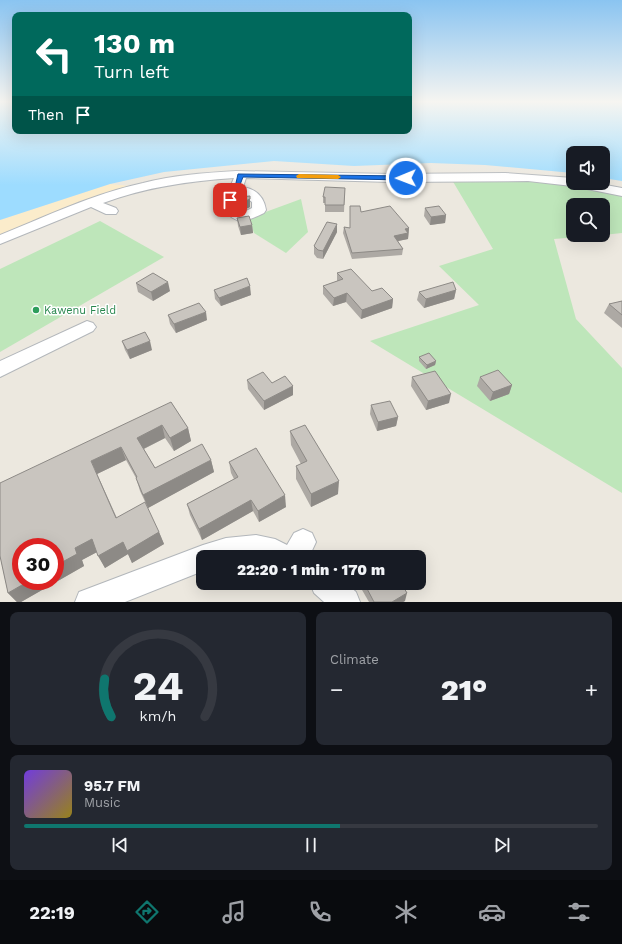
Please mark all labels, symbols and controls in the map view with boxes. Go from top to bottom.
text: 130 m [94,27,175,60]
icon: left [28,28,80,80]
text: Turn left [94,61,169,82]
icon: arrive [72,104,94,126]
text: Then [28,106,64,124]
map controls [566,146,610,242]
button: sound [566,146,610,190]
position arrow [385,157,427,199]
pin [213,183,247,217]
icon: arrive [219,189,241,211]
button: search [566,198,610,242]
place label: Kawenu Field [44,304,116,317]
marker: Kawenu Field [31,305,41,315]
speed limit sign: 30 [12,538,64,590]
text: 22:20 · 1 min · 170 m [237,561,385,579]
text: Climate [330,652,379,667]
text: 24 [132,660,184,709]
text: 21° [441,672,487,707]
text: − [330,677,343,702]
text: + [585,677,598,702]
text: km/h [140,707,176,723]
text: 95.7 FM [84,777,140,795]
text: Music [84,795,121,810]
icon: previous [109,834,131,856]
icon: pause [300,834,322,856]
icon: next [491,834,513,856]
icon: directions [133,898,161,926]
icon: music [220,898,248,926]
icon: phone [306,898,334,926]
icon: climate [392,898,420,926]
icon: car [478,898,506,926]
icon: filters [565,898,593,926]
text: 22:19 [29,902,75,923]

